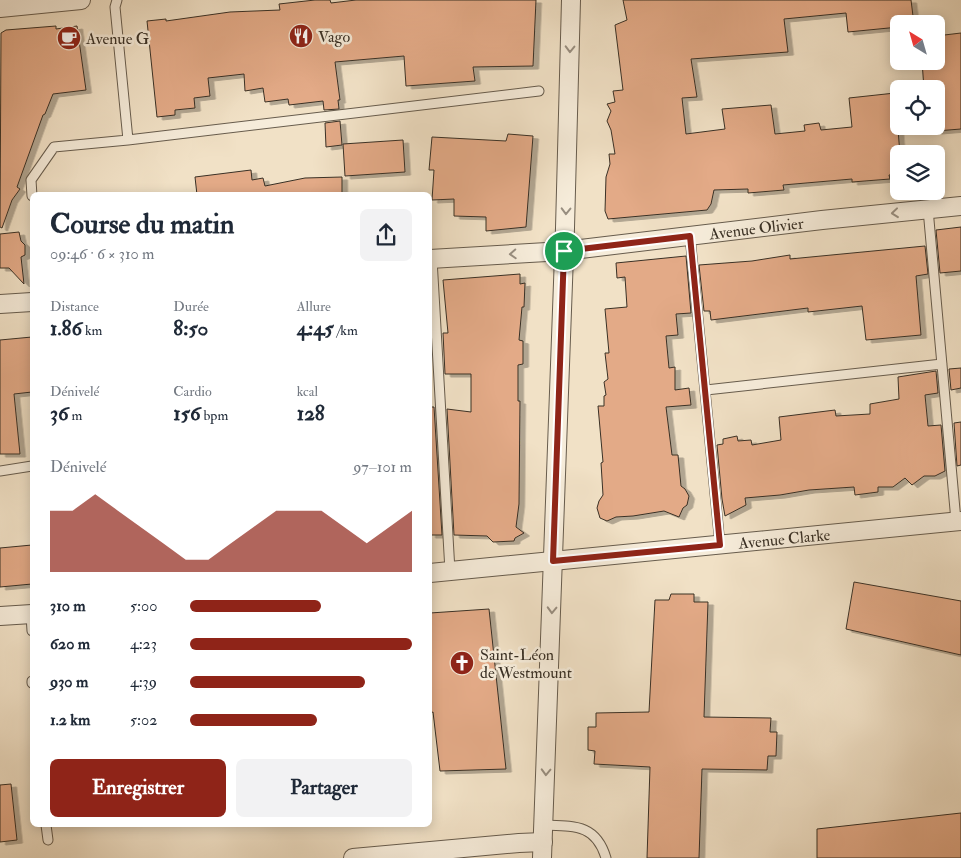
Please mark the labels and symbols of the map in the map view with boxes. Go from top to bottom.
north arrow [890,15,945,70]
restaurant icon: Vago [288,23,314,49]
cafe icon: Avenue G [56,25,82,51]
place label: Vago [318,27,350,47]
place label: Avenue G [85,29,149,49]
one-way arrow [565,45,575,53]
one-way arrow [560,207,571,215]
one-way arrow [891,207,899,218]
street label: Avenue Olivier [707,213,805,245]
pin [543,230,585,272]
one-way arrow [509,248,517,259]
street label: Avenue Clarke [737,525,832,554]
one-way arrow [546,606,557,614]
place label: Saint-Léon de Westmount [480,645,572,683]
church icon: Saint-Léon de Westmount [449,650,475,676]
one-way arrow [540,768,551,776]

